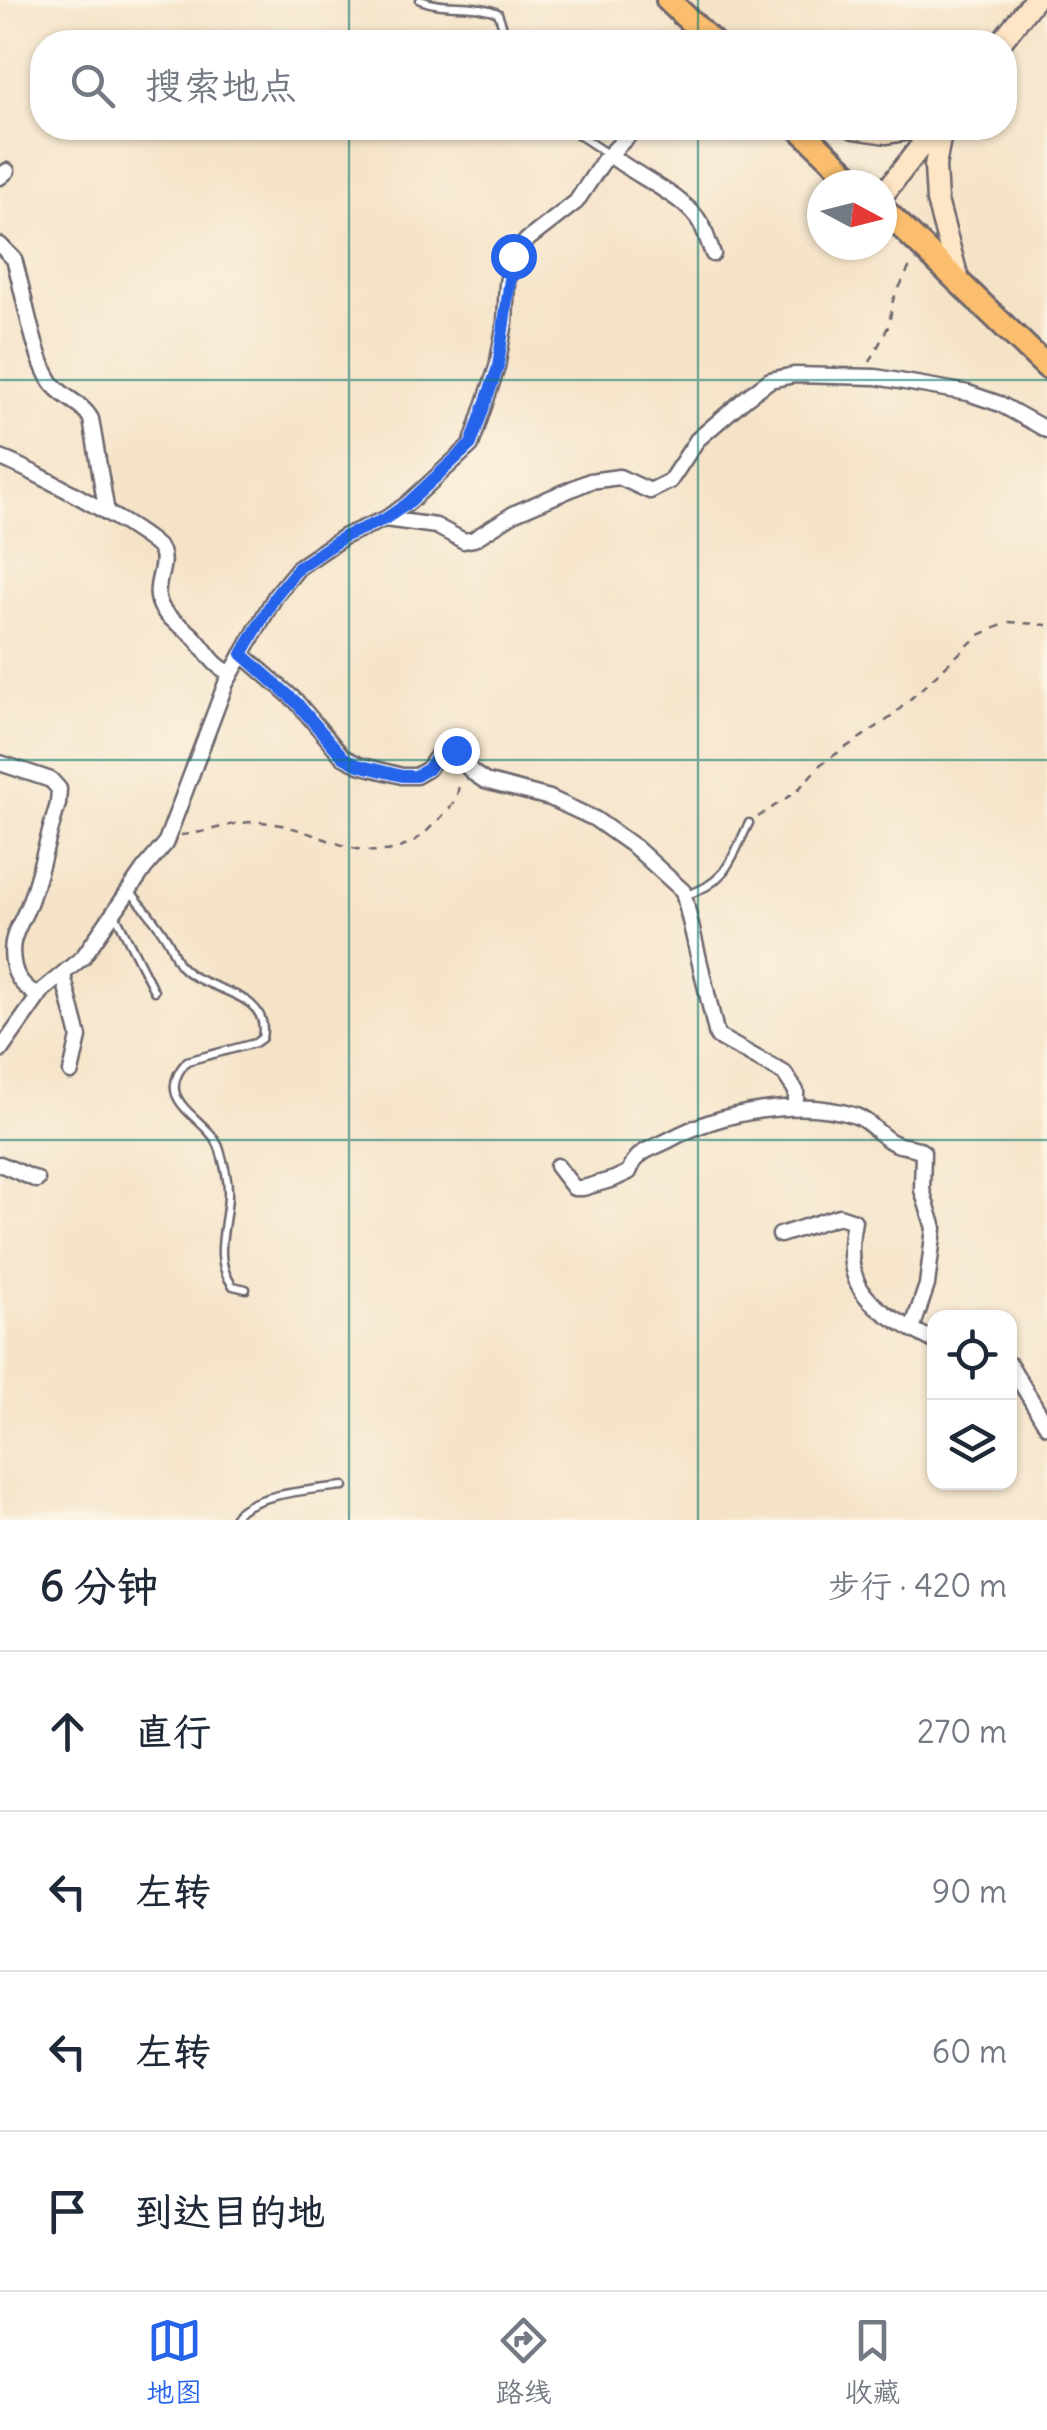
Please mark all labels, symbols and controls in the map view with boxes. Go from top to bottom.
search box [30,30,1017,140]
icon: search [65,58,120,113]
text: 搜索地点 [145,62,297,109]
north arrow [807,170,897,260]
route start [491,234,537,280]
route end [434,728,480,774]
map controls [927,1310,1017,1490]
button: locate [927,1310,1017,1400]
button: layers [927,1400,1017,1490]
text: 6 分钟 [40,1560,158,1612]
text: 步行 · 420 m [828,1565,1007,1606]
icon: ahead [40,1704,95,1759]
text: 直行 [135,1708,211,1755]
text: 270 m [917,1711,1007,1752]
icon: left [40,1864,95,1919]
text: 左转 [135,1868,211,1915]
text: 90 m [932,1871,1007,1912]
icon: left [40,2024,95,2079]
text: 左转 [135,2028,211,2075]
text: 60 m [932,2031,1007,2072]
icon: arrive [40,2184,95,2239]
text: 到达目的地 [135,2188,325,2235]
tab: 地图 [146,2313,203,2410]
tab: 路线 [495,2313,552,2410]
tab: 收藏 [844,2313,901,2410]

